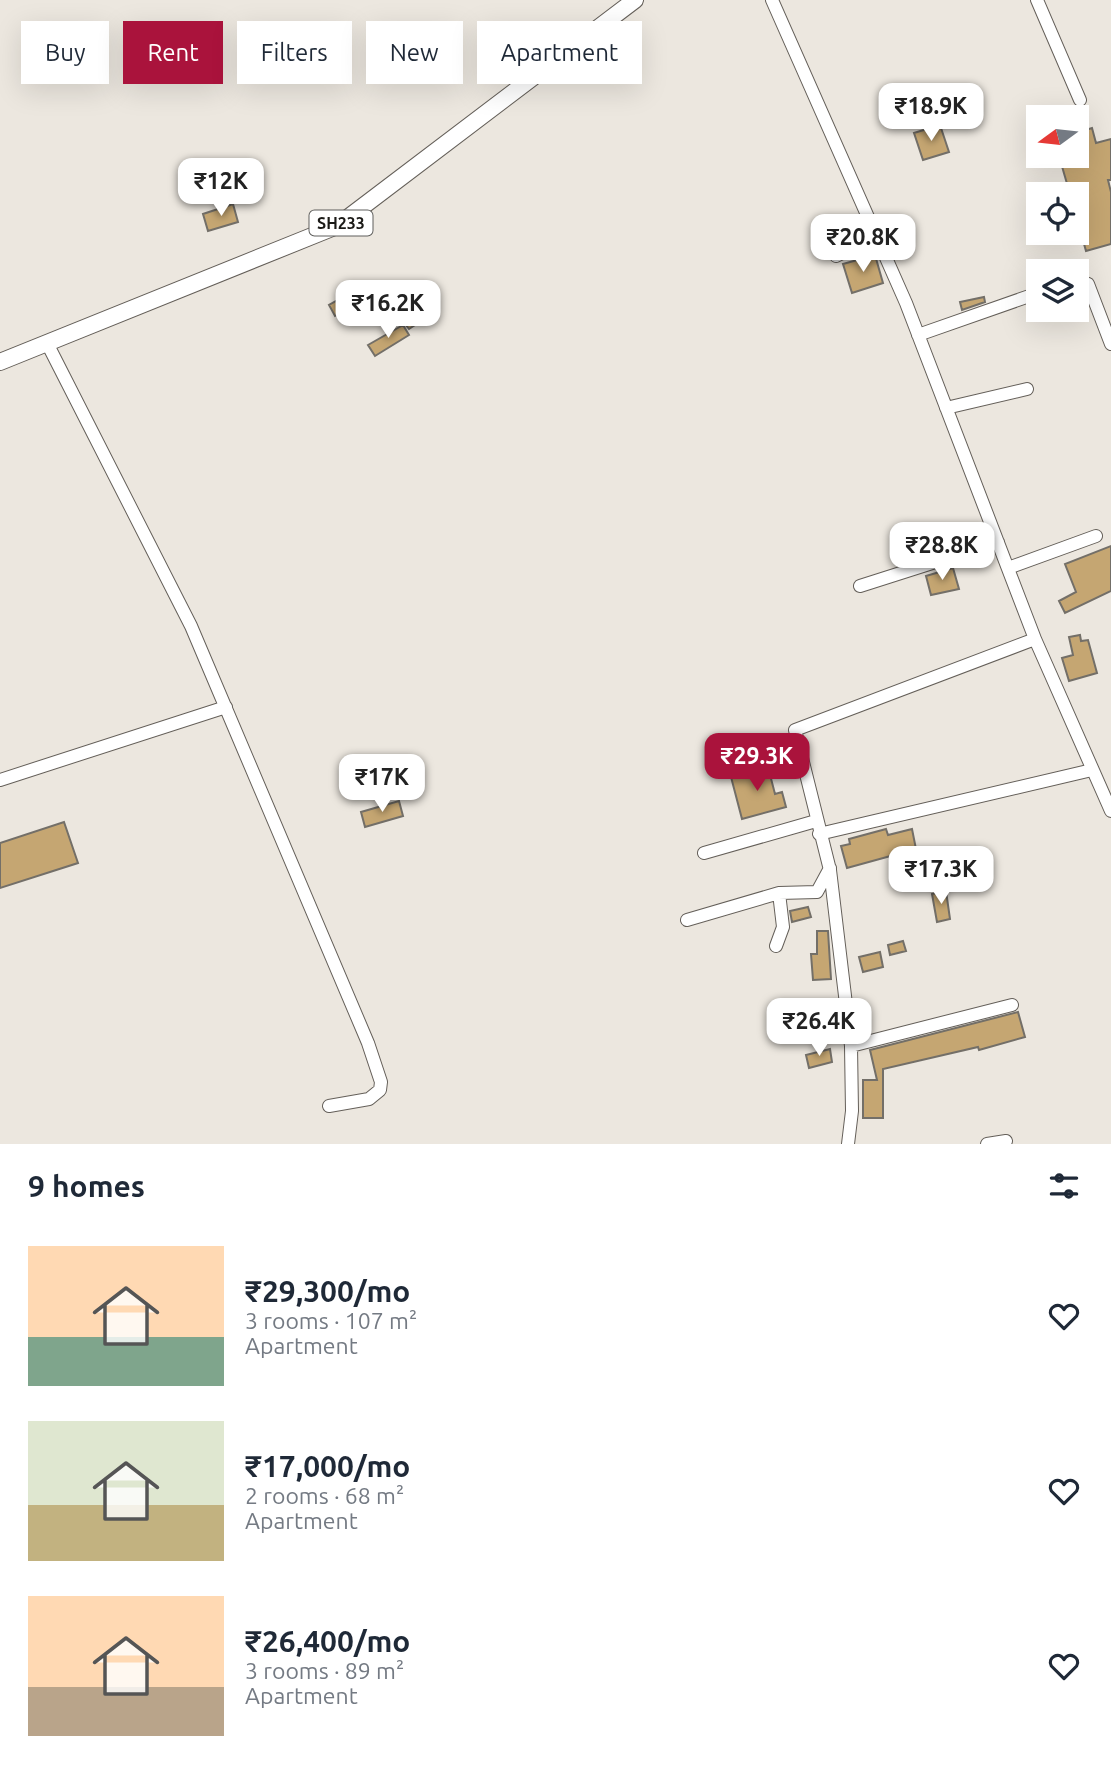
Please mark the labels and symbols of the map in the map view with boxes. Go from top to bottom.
pin: ₹18.9K [874,83,988,143]
north arrow [1026,105,1088,168]
pin: ₹12K [180,158,262,218]
road number: SH233 [310,210,372,236]
pin: ₹20.8K [806,215,920,274]
pin: ₹16.2K [331,280,445,340]
pin: ₹28.8K [885,522,999,582]
pin: ₹29.3K [700,734,814,793]
pin: ₹17K [341,754,423,814]
pin: ₹17.3K [884,846,998,906]
pin: ₹26.4K [762,998,876,1058]

